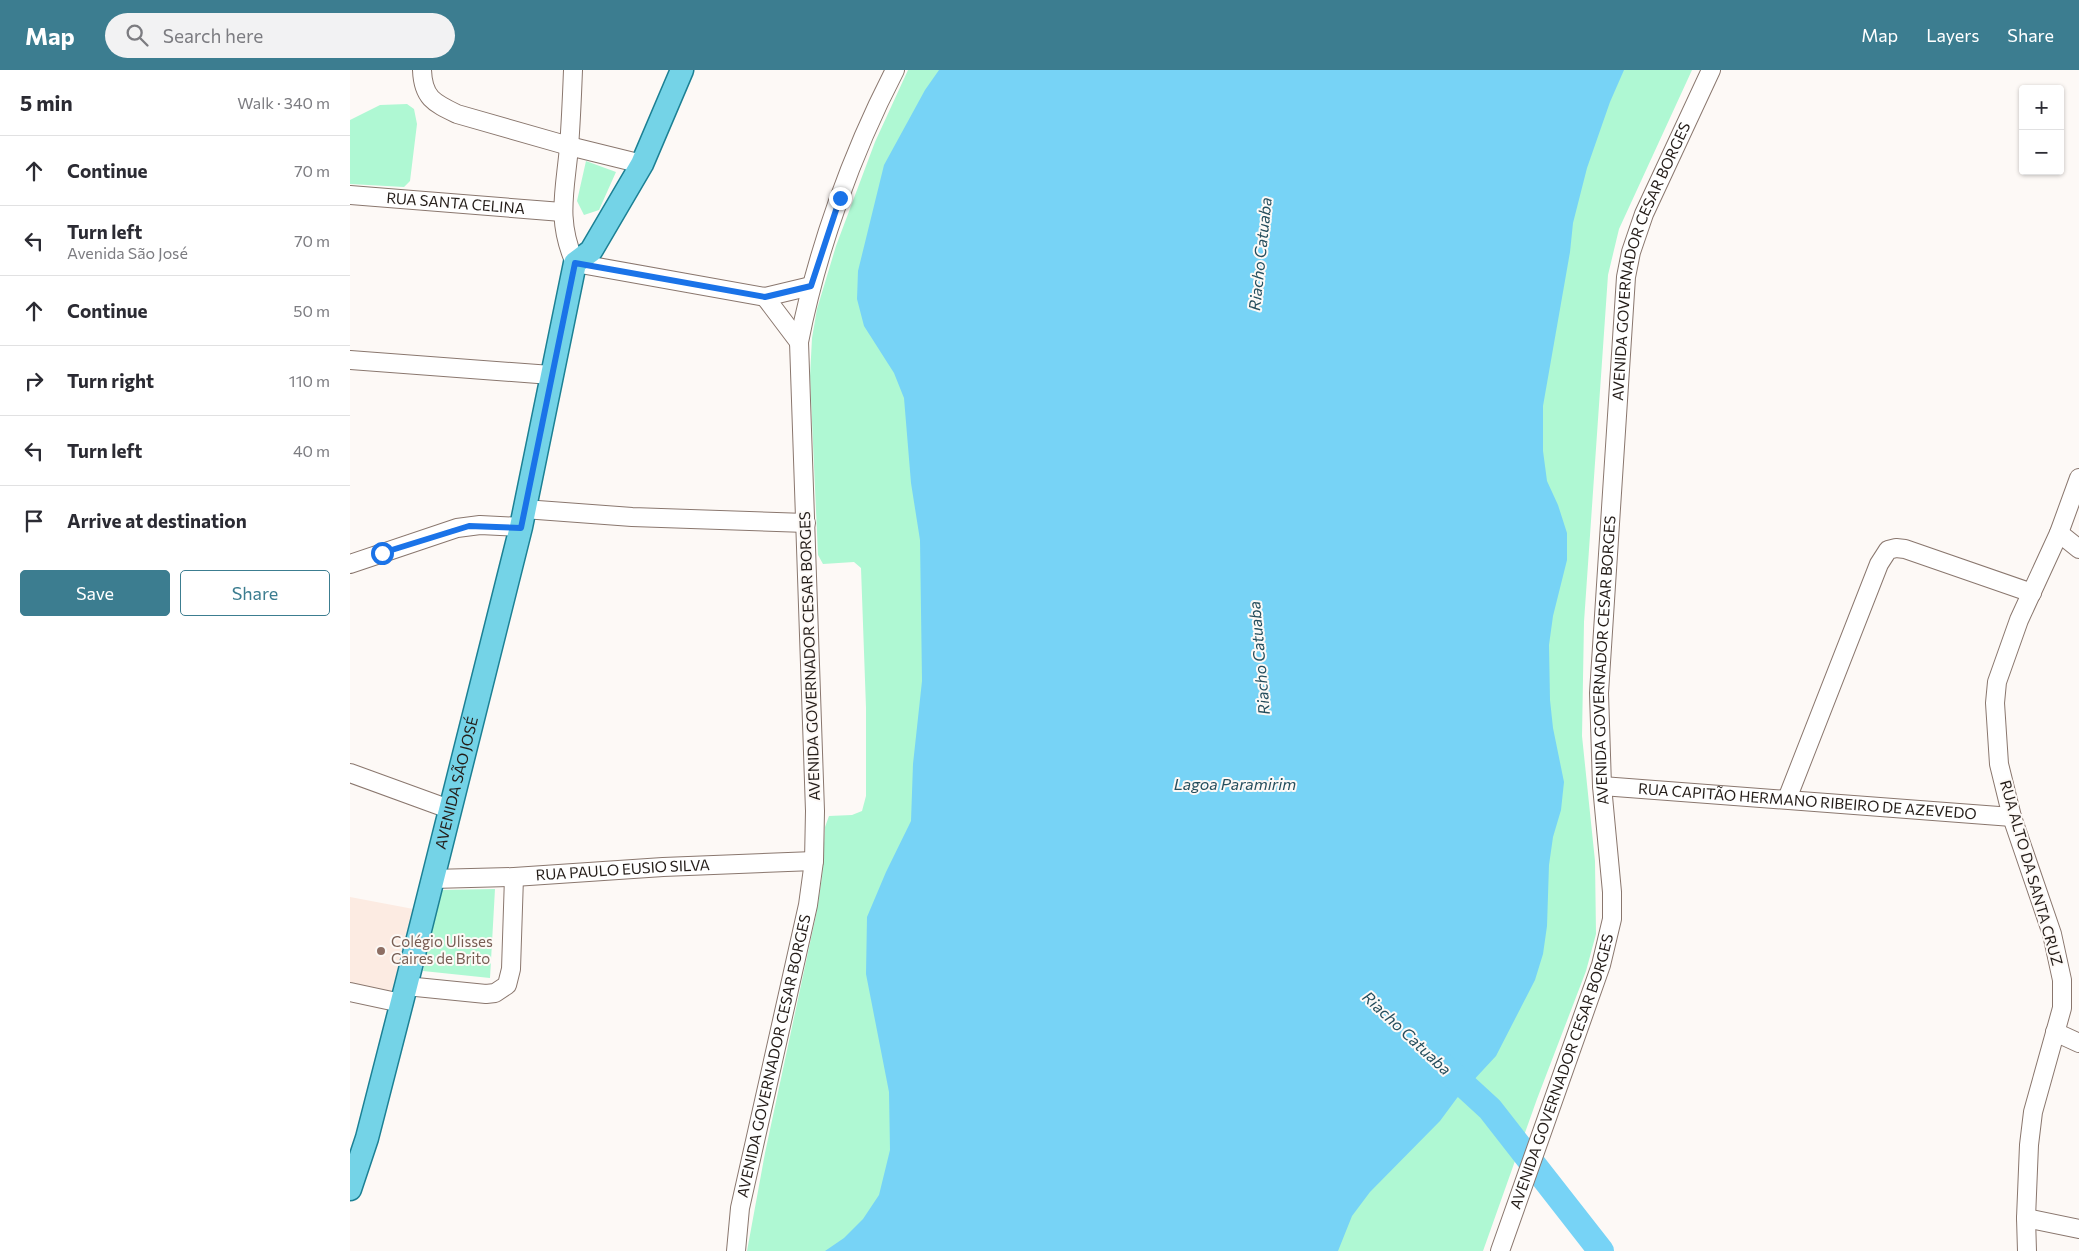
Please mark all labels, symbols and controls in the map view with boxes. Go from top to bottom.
search box [105,13,455,58]
text: Map [25,21,75,50]
icon: search [123,21,151,49]
text: Search here [163,24,263,47]
text: Map [1861,24,1898,46]
text: Layers [1926,24,1979,46]
text: Share [2007,24,2054,46]
map controls [2019,85,2064,175]
button: + [2019,85,2064,130]
text: 5 min [20,90,73,115]
text: Walk · 340 m [237,93,330,112]
street label: AVENIDA GOVERNADOR CESAR BORGES [1608,119,1694,401]
button: − [2019,130,2064,175]
icon: ahead [20,157,48,185]
text: Continue [67,159,147,182]
text: 70 m [294,161,330,180]
route end [829,187,852,210]
street label: RUA SANTA CELINA [386,188,526,217]
water label: Riacho Catuaba [1244,196,1275,312]
text: Turn left [67,220,142,243]
icon: left [20,227,48,255]
text: 70 m [294,231,330,250]
text: Avenida São José [67,243,188,262]
icon: ahead [20,297,48,325]
text: Continue [67,299,147,322]
text: 50 m [293,301,330,320]
icon: right [20,367,48,395]
text: Turn right [67,369,154,392]
text: 110 m [289,371,330,390]
icon: left [20,437,48,465]
text: Turn left [67,439,142,462]
text: 40 m [293,441,330,460]
icon: arrive [20,507,48,535]
text: Arrive at destination [67,509,247,532]
street label: AVENIDA GOVERNADOR CESAR BORGES [795,511,823,801]
street label: AVENIDA GOVERNADOR CESAR BORGES [1589,515,1619,806]
route start [371,542,394,565]
button: Save [20,570,170,616]
button: Share [180,570,330,616]
water label: Riacho Catuaba [1244,600,1273,716]
street label: AVENIDA SÃO JOSÉ [431,714,481,851]
water label: Lagoa Paramirim [1174,774,1296,793]
street label: RUA ALTO DA SANTA CRUZ [1997,778,2067,968]
street label: RUA CAPITÃO HERMANO RIBEIRO DE AZEVEDO [1638,779,1977,822]
street label: RUA PAULO EUSIO SILVA [535,855,710,884]
street label: AVENIDA GOVERNADOR CESAR BORGES [733,912,814,1199]
place label: Colégio Ulisses Caires de Brito [391,932,493,967]
street label: AVENIDA GOVERNADOR CESAR BORGES [1506,932,1616,1211]
marker: Colégio Ulisses Caires de Brito [375,945,387,957]
water label: Riacho Catuaba [1359,987,1455,1078]

